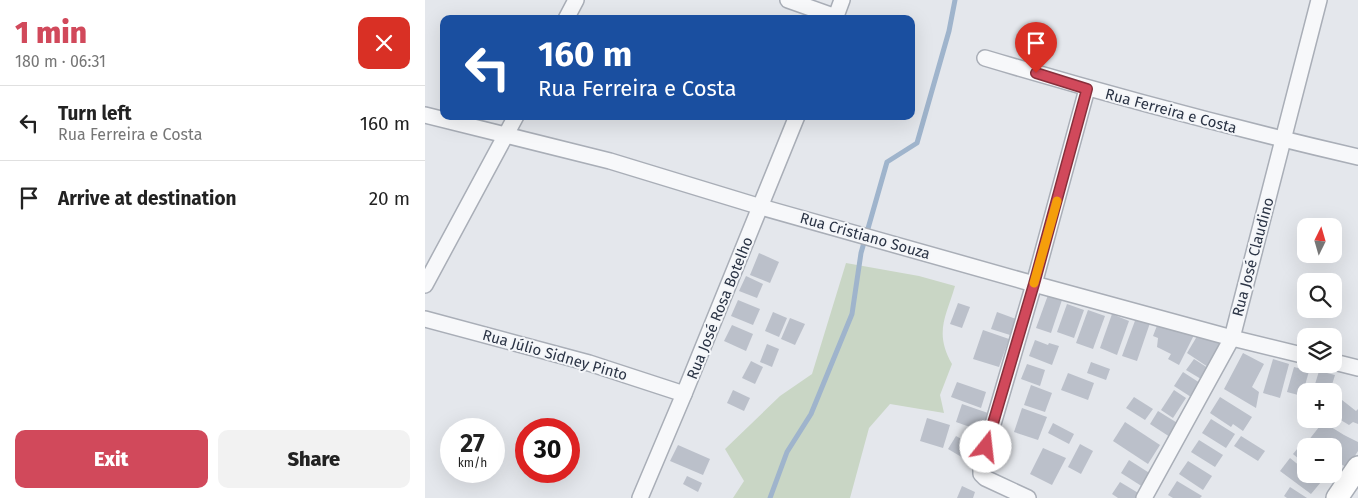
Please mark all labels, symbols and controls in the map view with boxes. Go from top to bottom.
text: 1 min [15,15,87,51]
button: close [358,17,410,69]
pin [1015,22,1057,73]
icon: arrive [1022,29,1050,57]
text: 160 m [538,33,632,75]
icon: left [455,35,520,100]
text: 180 m · 06:31 [15,52,106,71]
text: Rua Ferreira e Costa [538,75,737,102]
street label: Rua Ferreira e Costa [1103,85,1239,137]
text: Turn left [58,102,132,125]
icon: left [15,109,43,137]
text: 160 m [360,112,410,135]
text: Rua Ferreira e Costa [58,125,202,144]
icon: arrive [15,184,43,212]
text: Arrive at destination [58,187,237,210]
text: 20 m [369,187,410,210]
street label: Rua José Claudino [1228,195,1278,319]
street label: Rua Cristiano Souza [798,209,932,263]
north arrow [1297,218,1343,262]
map controls [1297,218,1342,483]
street label: Rua José Rosa Botelho [683,234,757,382]
button: search [1297,273,1342,318]
street label: Rua Júlio Sidney Pinto [480,326,630,384]
button: layers [1297,328,1342,373]
button: + [1297,383,1342,428]
speed limit sign: 30 [515,418,580,483]
position arrow [959,420,1011,472]
text: 27 [460,429,485,459]
button: Exit [15,430,208,488]
button: Share [218,430,410,488]
button: − [1297,438,1342,483]
text: km/h [458,456,487,470]

